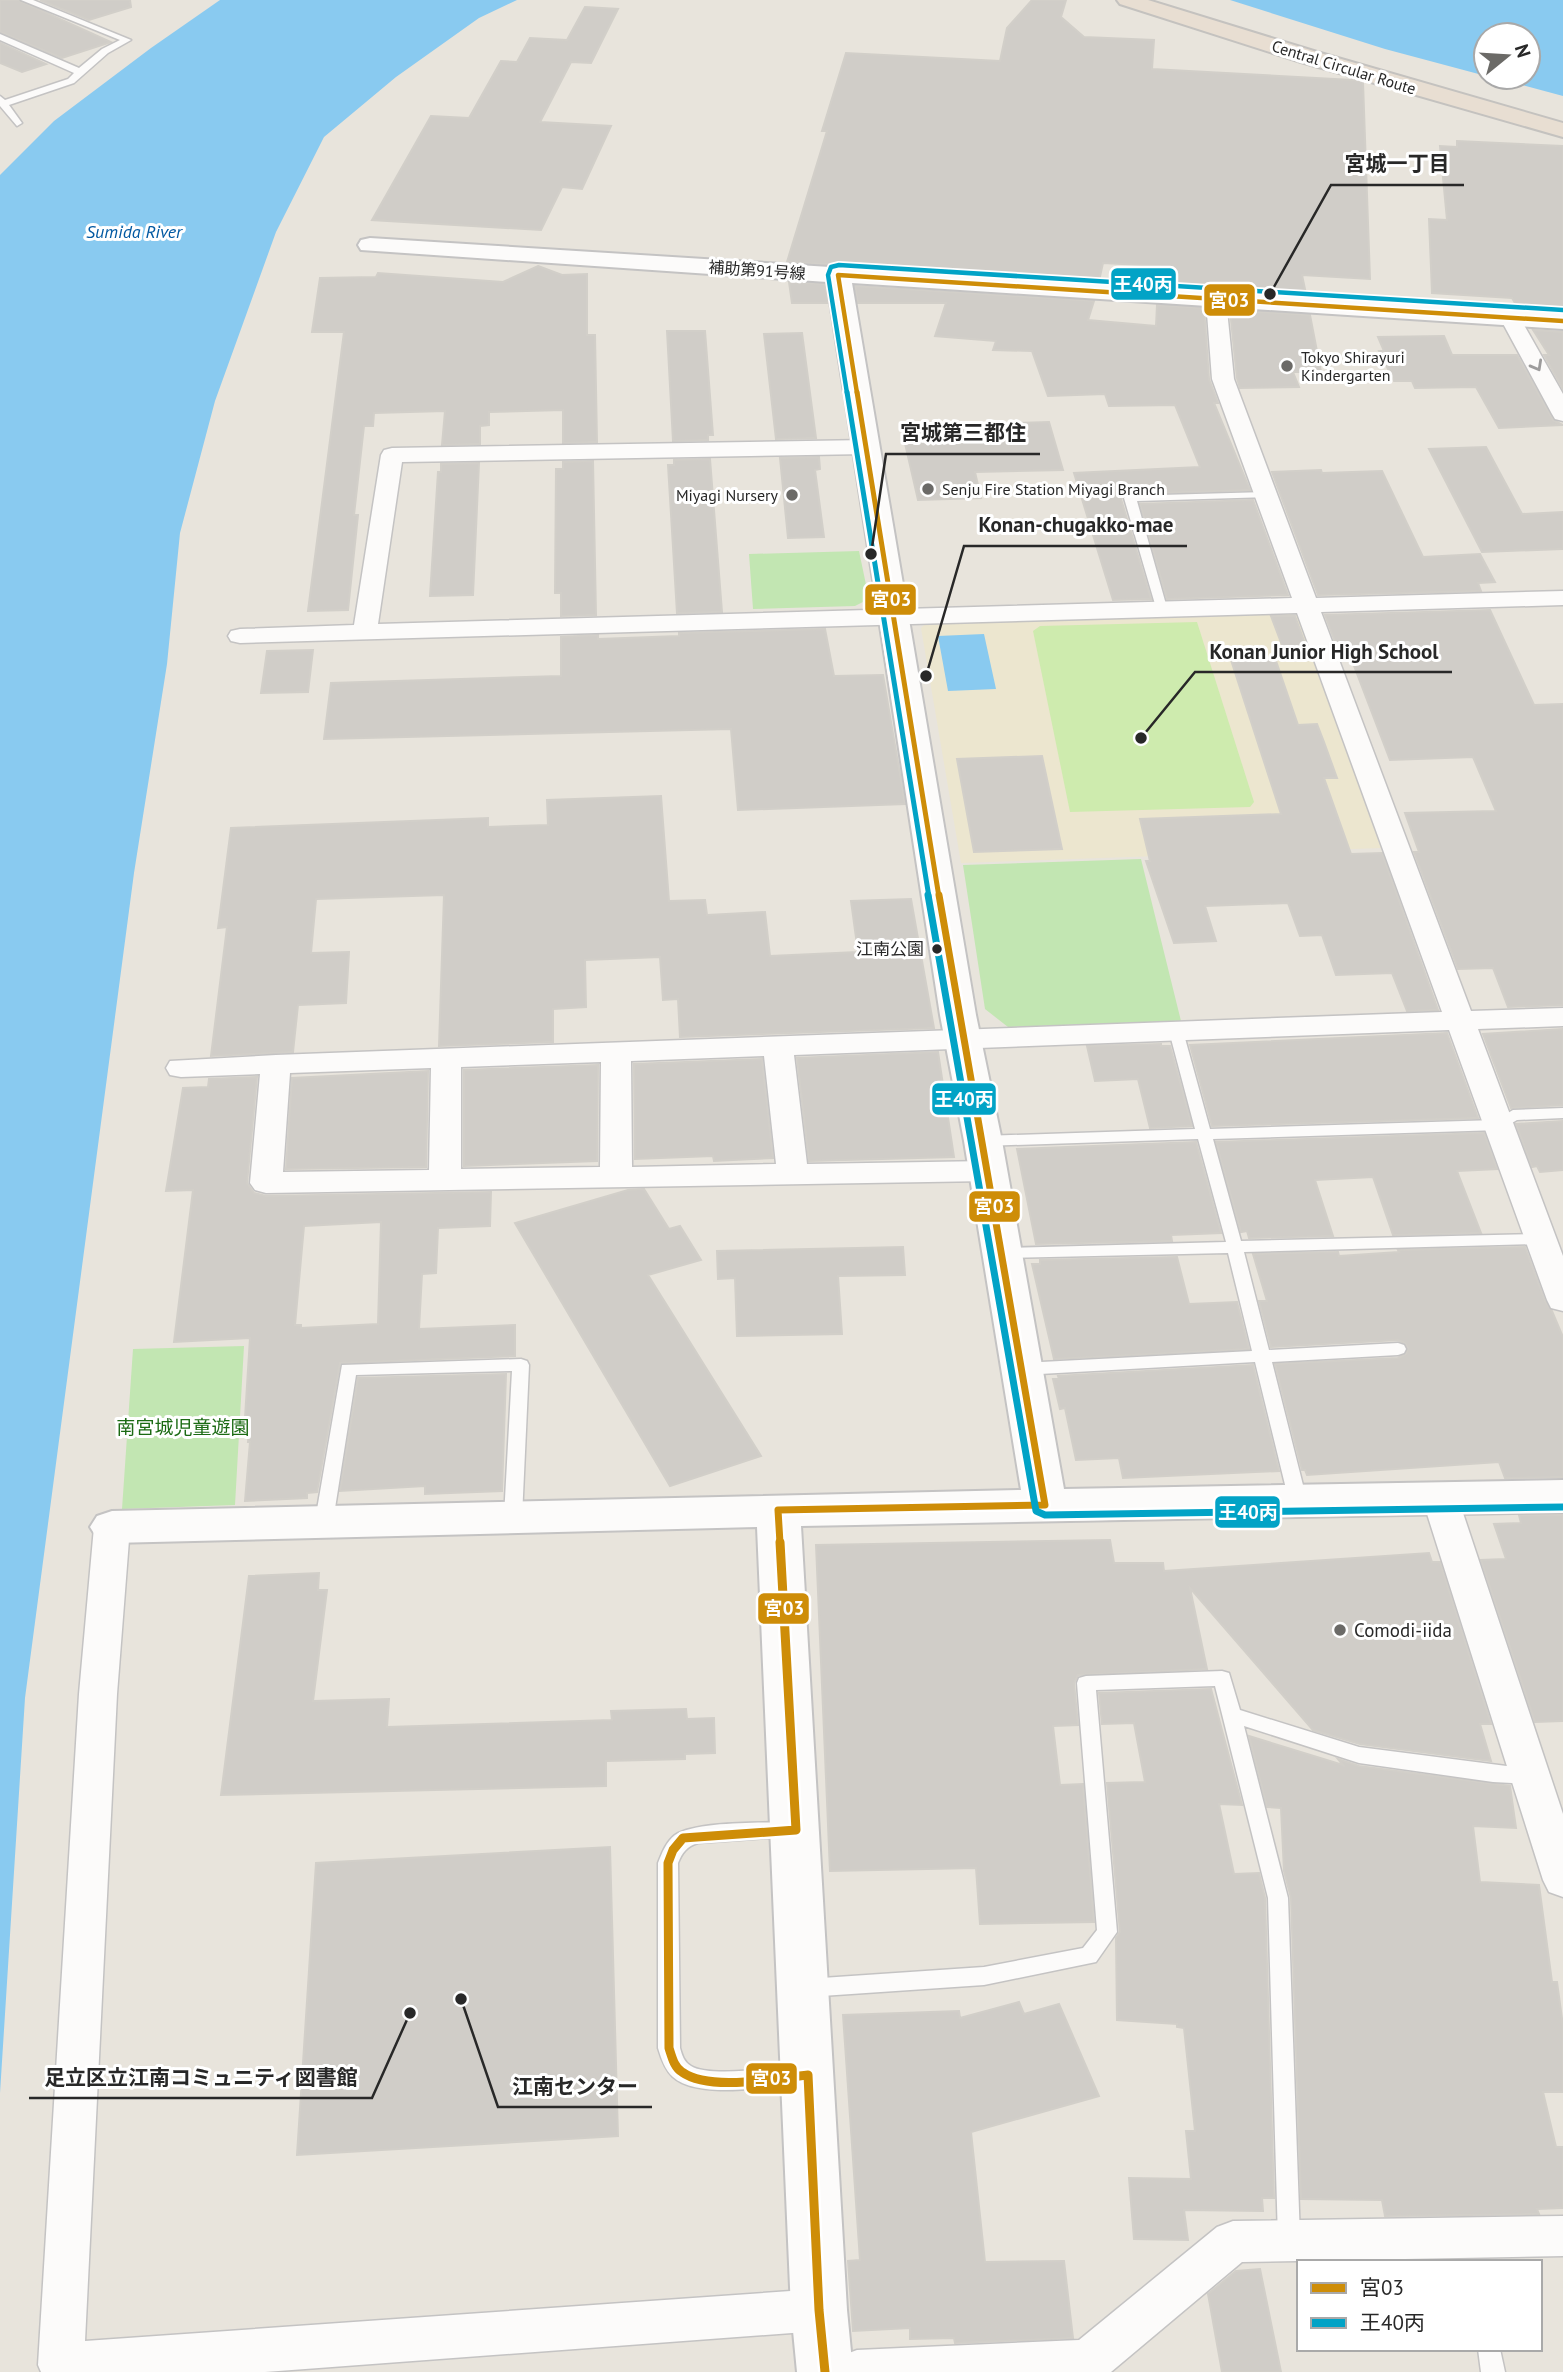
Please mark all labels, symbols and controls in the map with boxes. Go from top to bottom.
north arrow [1472,21,1542,91]
street label: Central Circular Route [1270,36,1418,98]
text: N [1510,41,1537,60]
callout: 宮城一丁目 [1331,143,1464,185]
text: 宮城一丁目 [1345,150,1450,177]
water label: Sumida River [86,220,183,243]
street label: 補助第91号線 [708,257,806,283]
line badge: 王40丙 [1110,267,1177,301]
text: 王40丙 [1113,272,1173,296]
line badge: 宮03 [1203,283,1256,317]
text: 宮03 [1209,288,1249,312]
place label: Tokyo Shirayuri Kindergarten [1301,347,1405,385]
marker: Tokyo Shirayuri Kindergarten [1279,358,1295,374]
one-way arrow [1529,359,1542,371]
callout: 宮城第三都住 [886,412,1040,454]
text: 宮城第三都住 [900,419,1026,446]
place label: Senju Fire Station Miyagi Branch [942,479,1165,499]
marker: Senju Fire Station Miyagi Branch [920,481,936,497]
place label: Miyagi Nursery [676,485,779,505]
marker: Miyagi Nursery [784,487,800,503]
callout: Konan-chugakko-mae [964,504,1187,546]
text: Konan-chugakko-mae [979,511,1173,538]
line badge: 宮03 [864,583,917,616]
text: 宮03 [871,587,911,611]
callout: Konan Junior High School [1195,630,1452,672]
text: Konan Junior High School [1209,638,1439,665]
place label: 江南公園 [856,938,924,960]
marker: 江南公園 [930,942,944,956]
line badge: 王40丙 [931,1082,997,1116]
text: 王40丙 [934,1087,994,1111]
line badge: 宮03 [968,1190,1021,1223]
text: 宮03 [974,1194,1014,1218]
park label: 南宮城児童遊園 [116,1415,250,1439]
line badge: 王40丙 [1214,1495,1281,1529]
text: 王40丙 [1218,1500,1278,1524]
line badge: 宮03 [757,1592,810,1625]
text: 宮03 [764,1596,804,1620]
place label: Comodi-iida [1354,1618,1452,1642]
marker: Comodi-iida [1332,1622,1348,1638]
callout: 足立区立江南コミュニティ図書館 [29,2056,372,2098]
line badge: 宮03 [745,2062,798,2095]
text: 足立区立江南コミュニティ図書館 [44,2064,358,2091]
callout: 江南センター [498,2065,652,2107]
text: 宮03 [751,2066,791,2090]
text: 江南センター [512,2073,638,2100]
legend [1297,2260,1542,2351]
text: 宮03 [1360,2274,1404,2301]
text: 王40丙 [1360,2309,1425,2336]

